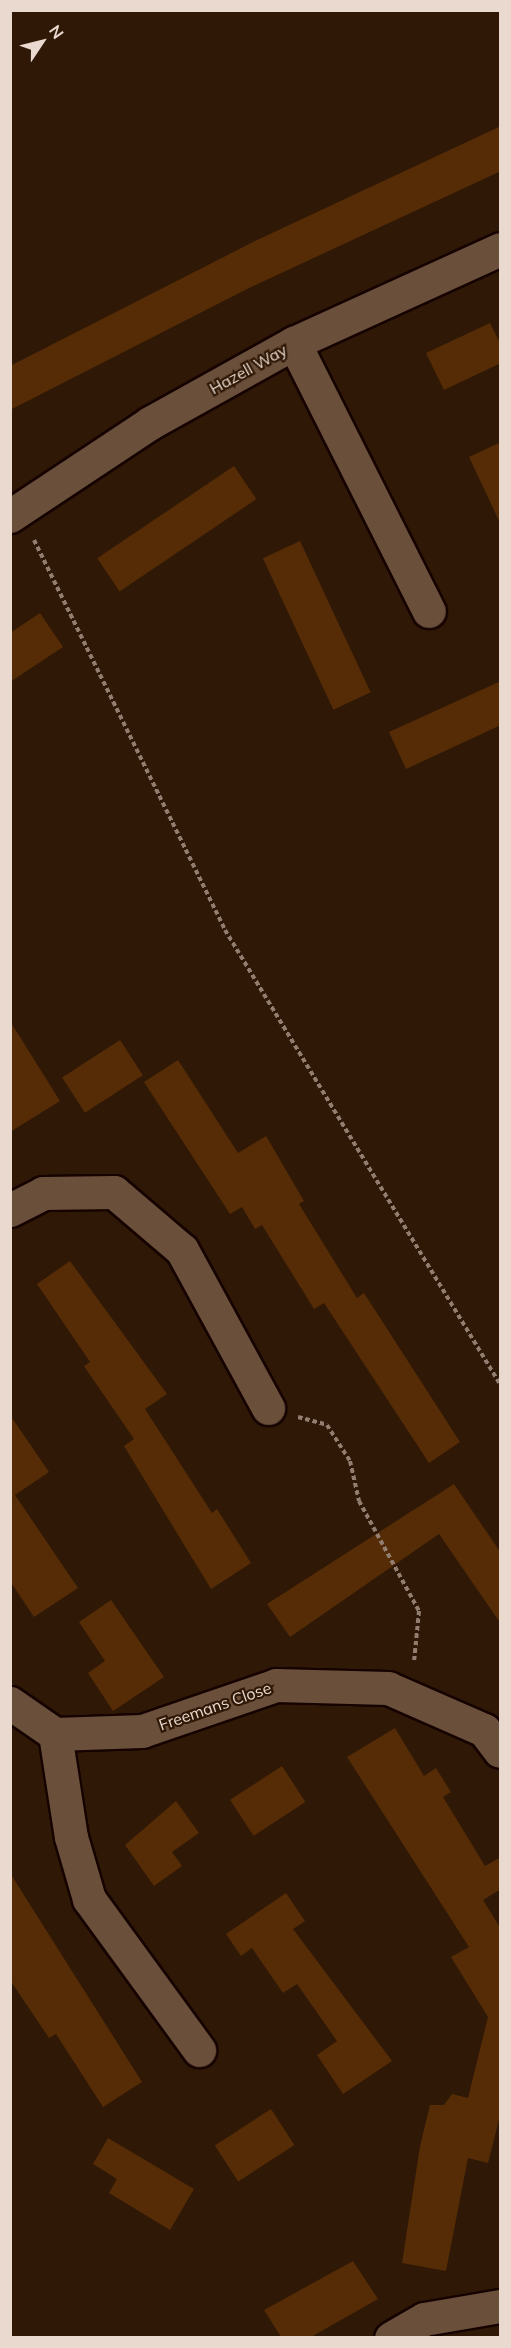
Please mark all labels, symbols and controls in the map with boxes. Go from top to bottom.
north arrow [12,12,72,72]
text: N [45,21,68,42]
street label: Hazell Way [206,340,290,398]
street label: Freemans Close [156,1678,274,1734]

